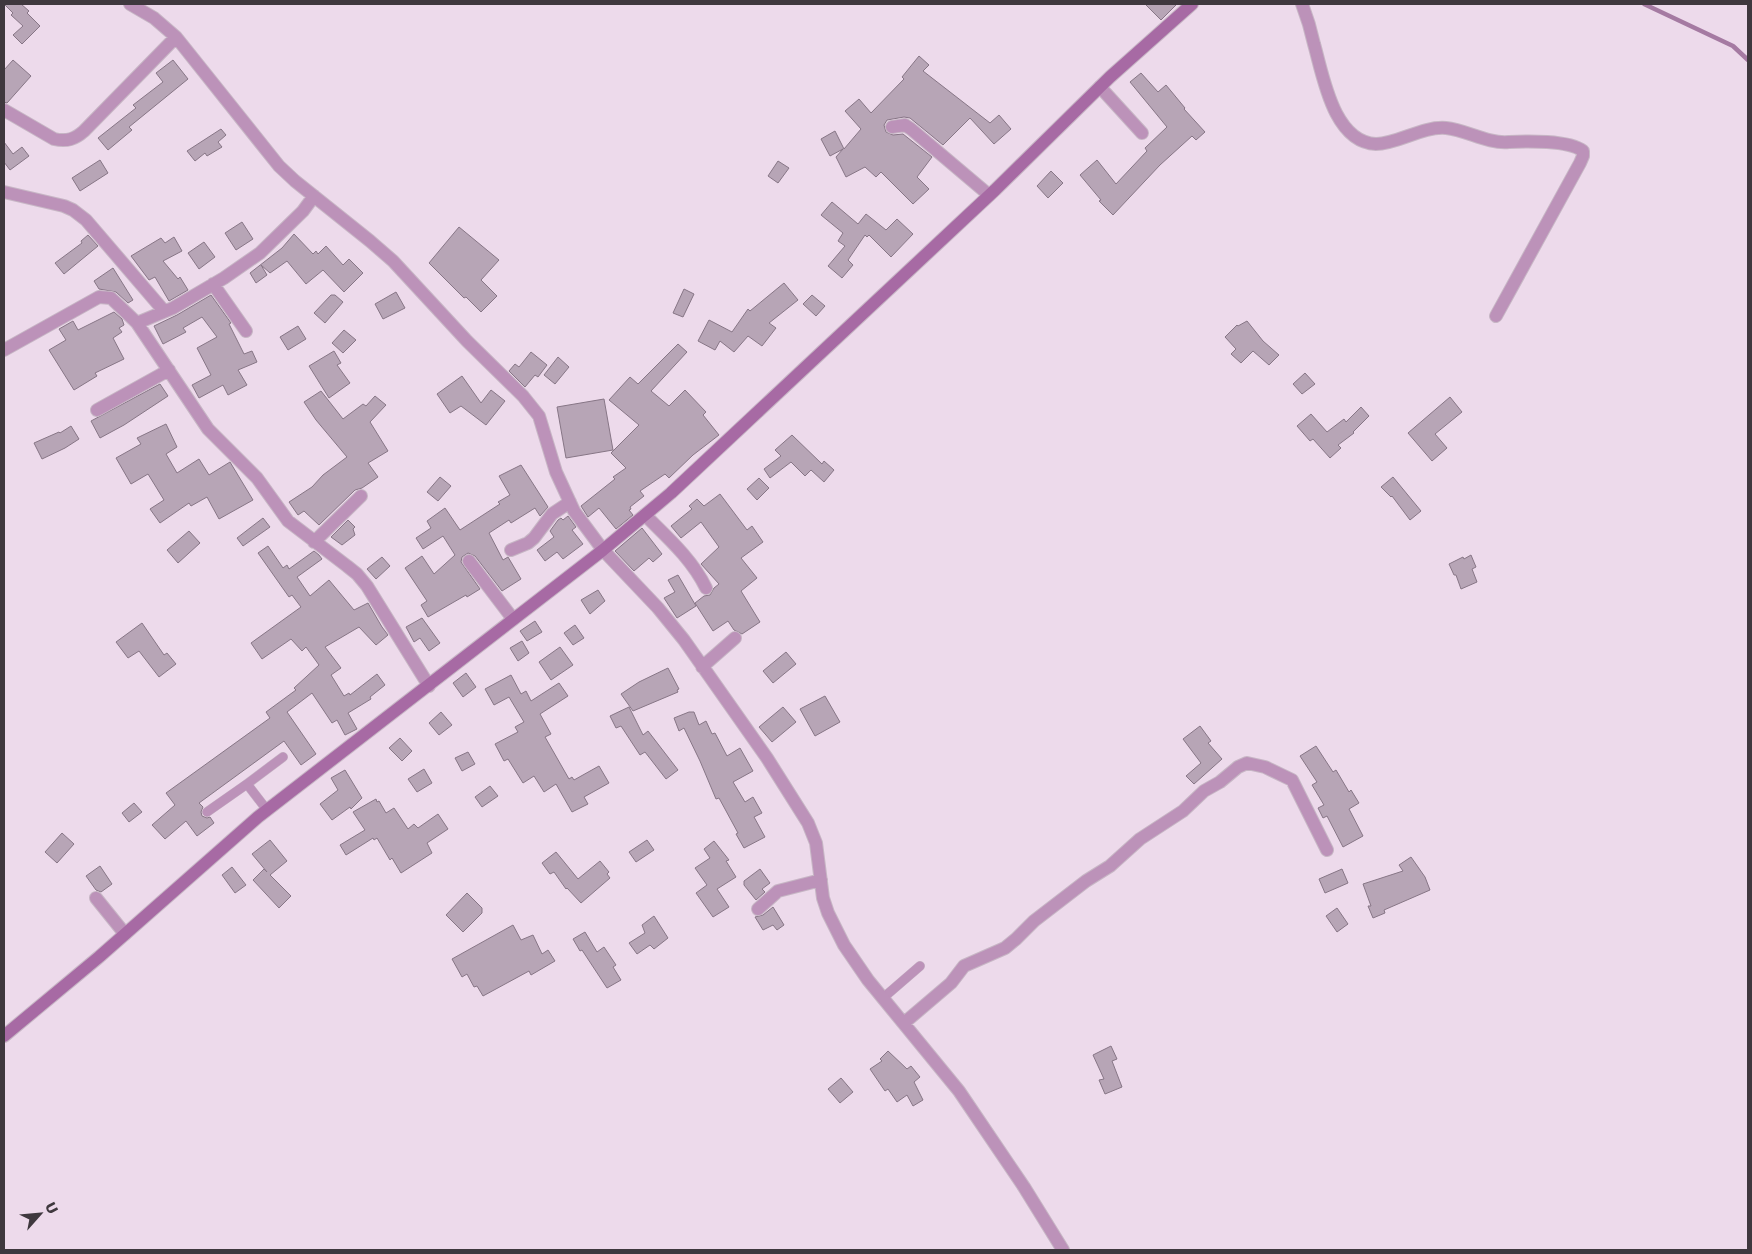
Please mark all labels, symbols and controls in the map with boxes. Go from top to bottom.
north arrow [15,1189,65,1239]
text: U [42,1199,61,1217]

